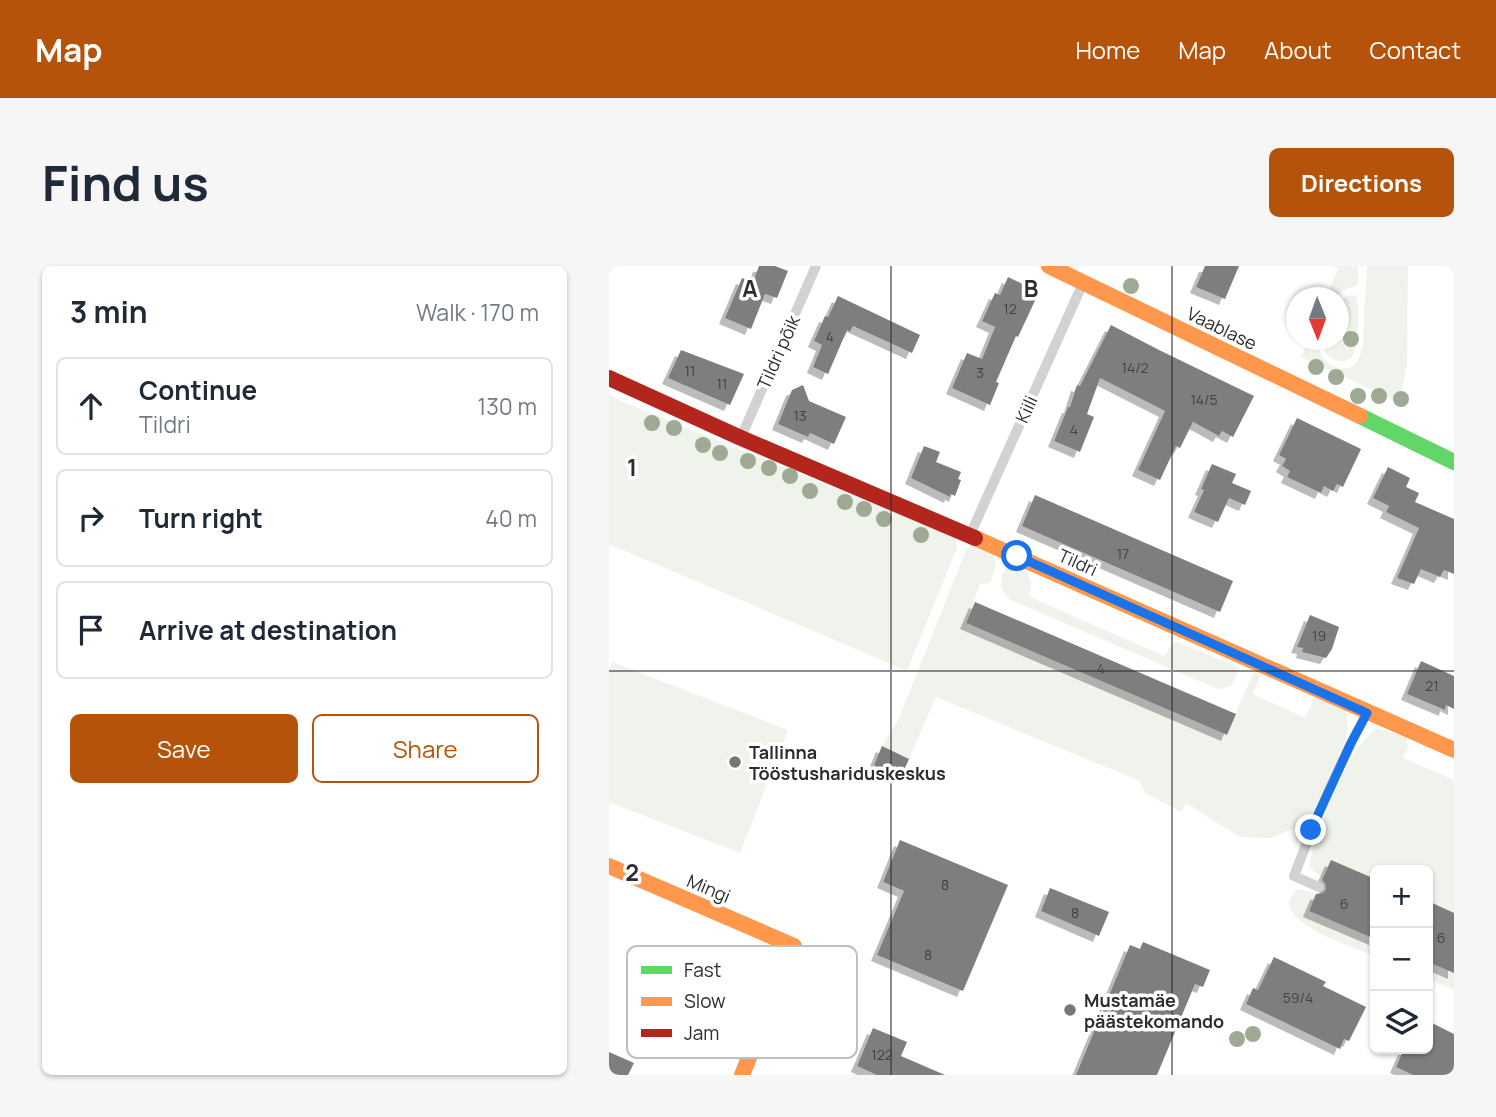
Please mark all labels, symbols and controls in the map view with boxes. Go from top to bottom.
text: Map [35,27,103,72]
text: Home [1075,33,1140,66]
text: Map [1178,33,1226,66]
text: About [1264,33,1332,66]
text: Contact [1370,33,1461,66]
button: Directions [1269,148,1454,217]
text: Find us [42,149,209,216]
text: A [742,272,758,304]
text: B [1024,272,1038,304]
north arrow [1286,287,1349,350]
text: 3 min [70,291,148,332]
text: Walk · 170 m [416,296,539,328]
house number: 12 [1003,299,1017,318]
street label: Vaablase [1183,301,1261,355]
street label: Tildri põik [751,310,805,393]
house number: 4 [826,327,834,346]
house number: 14/2 [1121,358,1149,377]
house number: 11 [685,361,695,380]
house number: 3 [976,363,984,382]
text: Continue [139,372,257,408]
house number: 11 [717,374,727,393]
icon: ahead [72,387,110,425]
text: 130 m [477,390,537,422]
house number: 14/5 [1190,390,1218,409]
street label: Kiili [1009,392,1043,426]
house number: 13 [793,406,807,425]
text: Tildri [139,408,191,440]
house number: 4 [1070,420,1078,439]
text: 1 [627,451,637,483]
icon: right [72,499,110,537]
text: Turn right [139,500,263,536]
text: 40 m [485,502,537,534]
route start [1001,540,1032,571]
street label: Tildri [1055,543,1101,581]
house number: 17 [1117,544,1129,563]
icon: arrive [72,611,110,649]
text: Arrive at destination [139,612,397,648]
house number: 19 [1312,626,1326,645]
house number: 4 [1097,659,1105,678]
house number: 21 [1425,676,1439,695]
button: Save [70,714,298,783]
button: Share [312,714,539,783]
place label: Tallinna Tööstushariduskeskus [749,740,946,785]
marker: Tallinna Tööstushariduskeskus [727,754,743,770]
route end [1295,814,1326,845]
text: 2 [625,856,639,888]
map controls [1370,865,1433,1054]
button: + [1370,865,1433,928]
street label: Mingi [684,868,734,908]
house number: 8 [941,875,949,894]
house number: 6 [1340,894,1348,913]
house number: 8 [1071,903,1079,922]
button: − [1370,928,1433,991]
house number: 6 [1437,928,1445,947]
house number: 8 [924,945,932,964]
legend [627,946,857,1058]
text: Fast [684,957,721,983]
text: Slow [684,988,726,1014]
place label: Mustamäe päästekomando [1084,988,1224,1033]
house number: 59/4 [1283,988,1313,1007]
button: layers [1370,991,1433,1054]
marker: Mustamäe päästekomando [1062,1002,1078,1018]
text: Jam [684,1020,719,1046]
house number: 122 [871,1045,893,1064]

